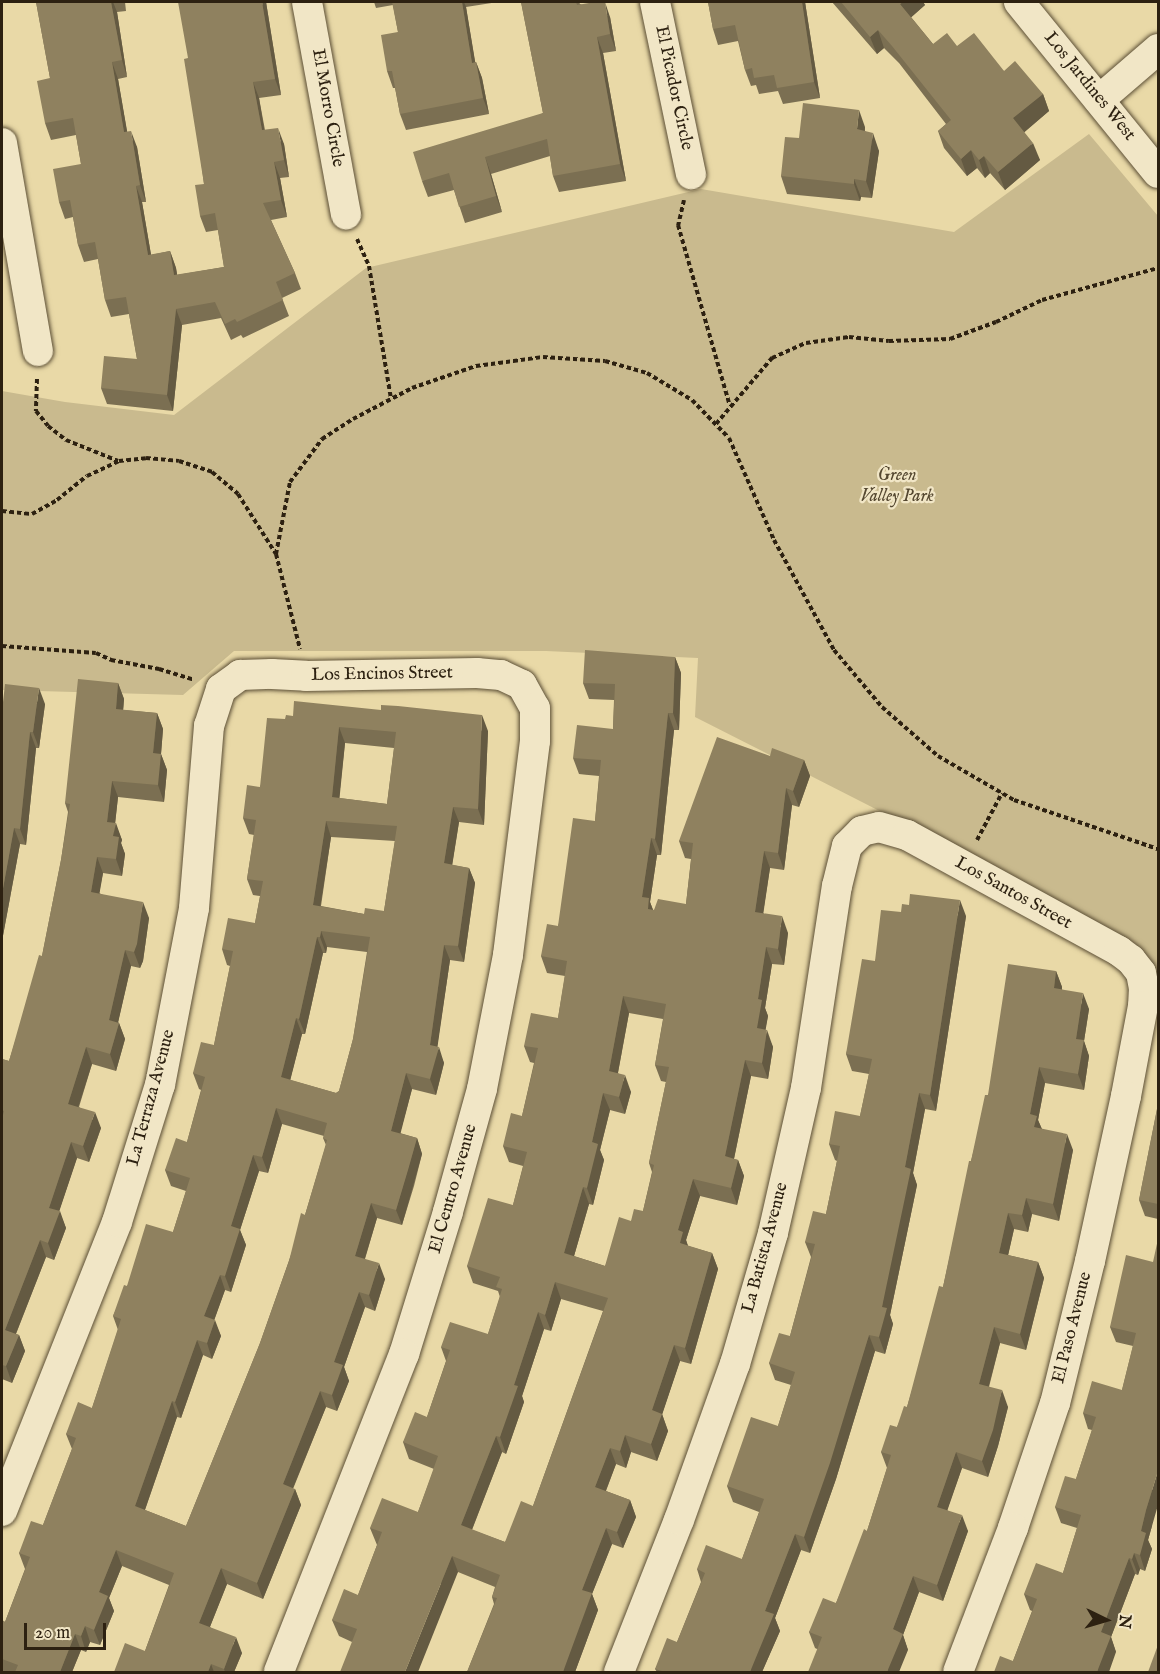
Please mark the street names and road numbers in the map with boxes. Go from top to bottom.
street label: El Picador Circle [649,24,697,152]
street label: Los Jardines West [1039,28,1139,146]
street label: El Morro Circle [306,47,348,169]
street label: Los Encinos Street [311,663,453,687]
street label: Los Santos Street [951,853,1075,935]
street label: La Terraza Avenue [123,1027,181,1169]
street label: El Centro Avenue [425,1122,483,1256]
street label: La Batista Avenue [738,1180,794,1316]
street label: El Paso Avenue [1049,1270,1097,1386]

